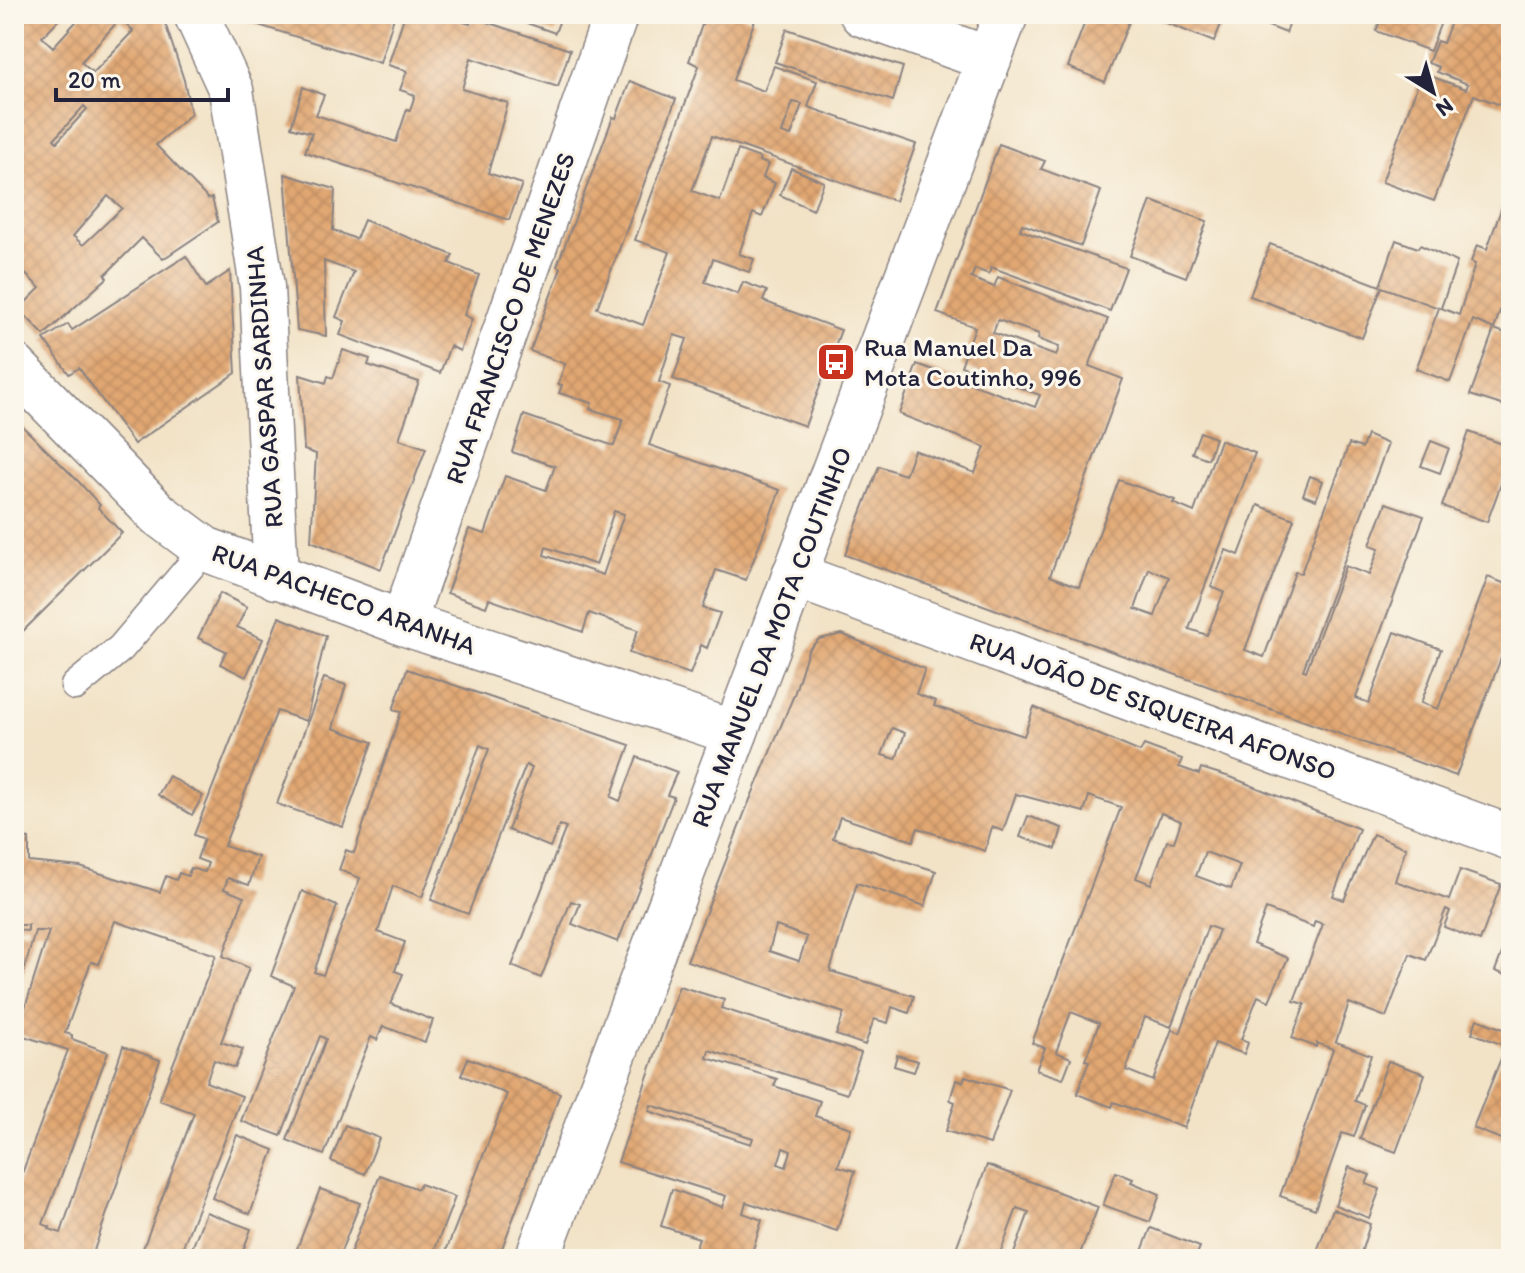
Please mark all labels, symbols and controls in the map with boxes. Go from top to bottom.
scale bar [56,52,228,102]
north arrow [1393,52,1473,132]
text: 20 m [68,65,121,94]
text: N [1431,92,1459,123]
street label: RUA FRANCISCO DE MENEZES [438,148,582,488]
street label: RUA GASPAR SARDINHA [238,245,290,529]
place label: Rua Manuel Da Mota Coutinho, 996 [864,331,1082,393]
bus stop icon: Rua Manuel Da Mota Coutinho, 996 [815,341,857,383]
street label: RUA MANUEL DA MOTA COUTINHO [684,442,858,832]
street label: RUA PACHECO ARANHA [208,536,481,662]
street label: RUA JOÃO DE SIQUEIRA AFONSO [965,625,1341,787]

